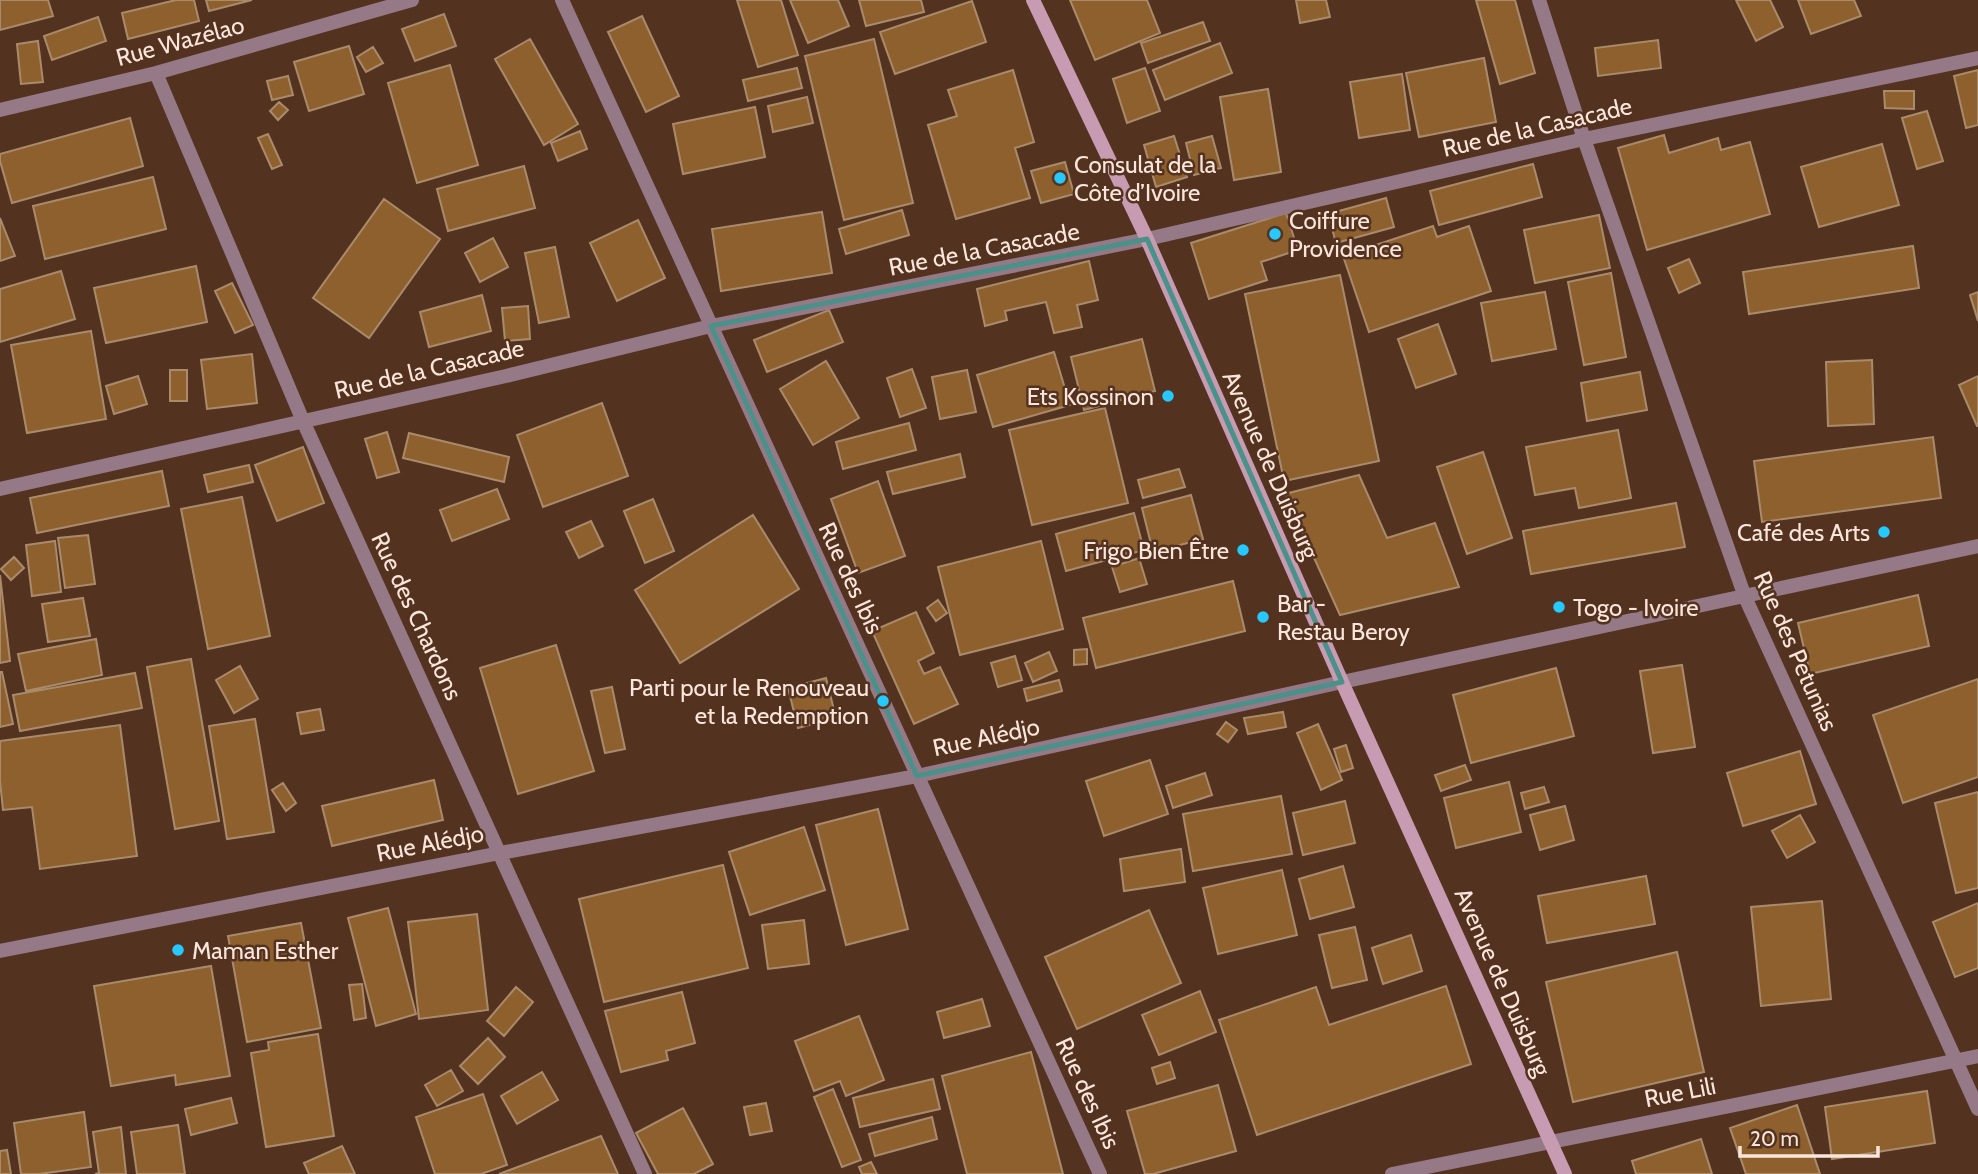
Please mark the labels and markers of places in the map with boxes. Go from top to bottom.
place label: Consulat de la Côte d’Ivoire [1074,150,1217,207]
marker: Consulat de la Côte d’Ivoire [1052,170,1068,186]
place label: Coiffure Providence [1289,206,1402,263]
marker: Coiffure Providence [1267,226,1283,242]
place label: Ets Kossinon [1027,382,1154,411]
marker: Ets Kossinon [1160,388,1176,404]
place label: Café des Arts [1737,518,1870,547]
marker: Café des Arts [1876,524,1892,540]
place label: Frigo Bien Être [1083,536,1229,565]
marker: Frigo Bien Être [1235,542,1251,558]
place label: Bar - Restau Beroy [1277,589,1410,646]
place label: Togo - Ivoire [1573,593,1699,622]
marker: Togo - Ivoire [1551,599,1567,615]
marker: Bar - Restau Beroy [1255,609,1271,625]
place label: Parti pour le Renouveau et la Redemption [629,673,869,730]
marker: Parti pour le Renouveau et la Redemption [875,693,891,709]
place label: Maman Esther [192,936,339,965]
marker: Maman Esther [170,942,186,958]

